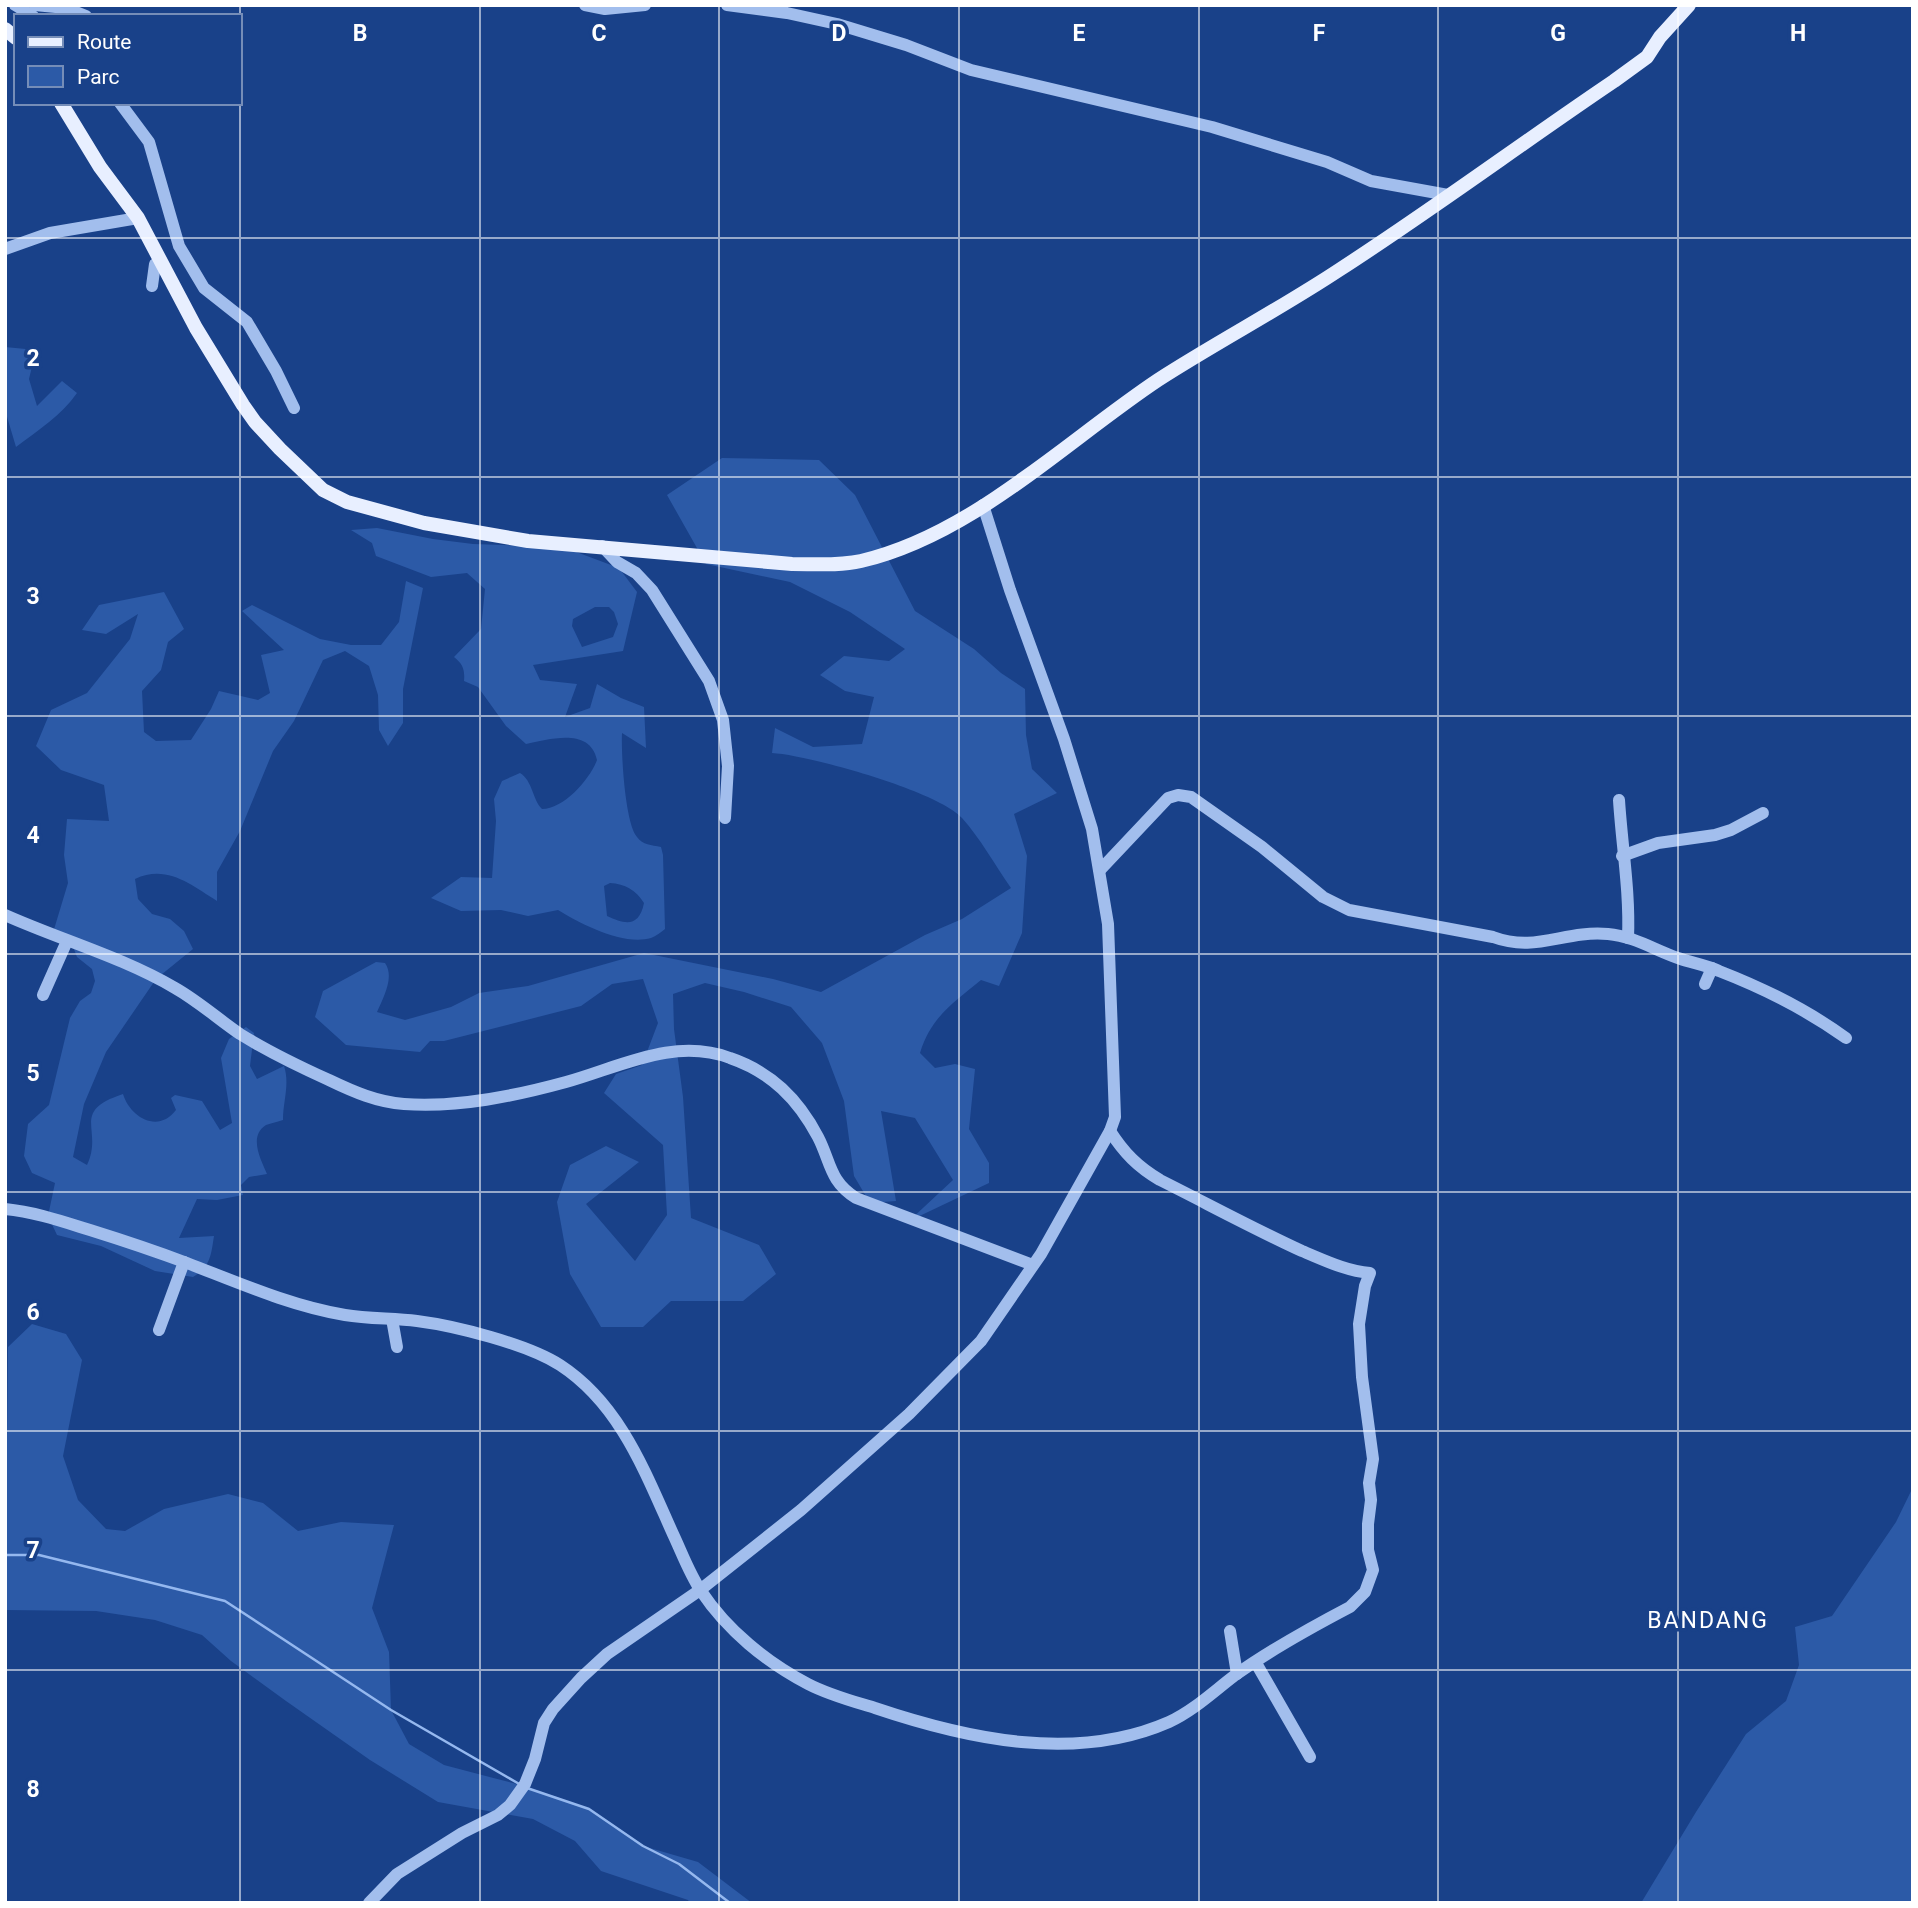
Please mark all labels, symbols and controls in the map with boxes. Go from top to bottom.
legend [14,14,242,105]
text: B [353,20,367,47]
text: C [591,20,607,47]
text: D [832,20,846,47]
text: E [1073,20,1086,47]
text: F [1313,20,1326,47]
text: G [1550,20,1566,47]
text: H [1790,20,1806,47]
text: Route [77,30,132,54]
text: Parc [77,65,119,89]
text: 2 [26,345,40,372]
text: 3 [26,583,40,610]
text: 4 [26,822,40,849]
text: 5 [26,1060,40,1087]
text: 6 [26,1299,40,1326]
text: 7 [26,1537,40,1564]
district label: BANDANG [1647,1607,1769,1634]
text: 8 [26,1776,40,1803]

